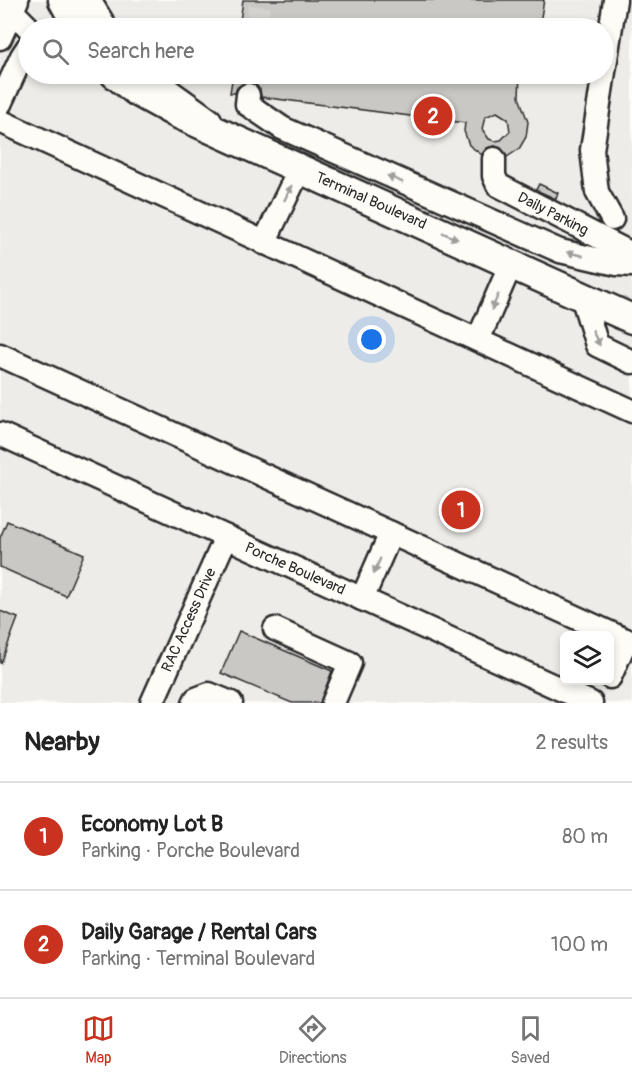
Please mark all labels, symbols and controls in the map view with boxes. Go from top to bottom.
search box [18,18,614,84]
icon: search [39,35,72,68]
text: Search here [87,37,194,65]
pin: 2 [414,94,452,138]
street label: Terminal Boulevard [313,168,429,234]
one-way arrow [387,174,404,183]
one-way arrow [283,185,293,202]
street label: Daily Parking [514,188,592,240]
one-way arrow [442,232,459,241]
one-way arrow [565,249,584,259]
one-way arrow [490,294,500,312]
your location [357,325,386,354]
one-way arrow [591,330,601,347]
pin: 1 [442,488,480,532]
street label: Porche Boulevard [242,538,348,600]
one-way arrow [372,557,381,574]
street label: RAC Access Drive [158,564,221,675]
map controls [560,631,614,685]
button: layers [560,631,614,685]
text: Nearby [24,726,100,758]
text: 2 results [536,730,608,755]
text: Economy Lot B [81,810,223,838]
text: 1 [40,824,47,849]
text: 80 m [562,824,608,849]
text: Parking · Porche Boulevard [81,838,300,863]
text: Daily Garage / Rental Cars [81,918,317,946]
text: 2 [38,932,49,957]
text: 100 m [551,932,608,957]
text: Parking · Terminal Boulevard [81,946,315,971]
tab: Map [82,1012,115,1068]
tab: Directions [279,1012,347,1068]
tab: Saved [510,1012,550,1068]

